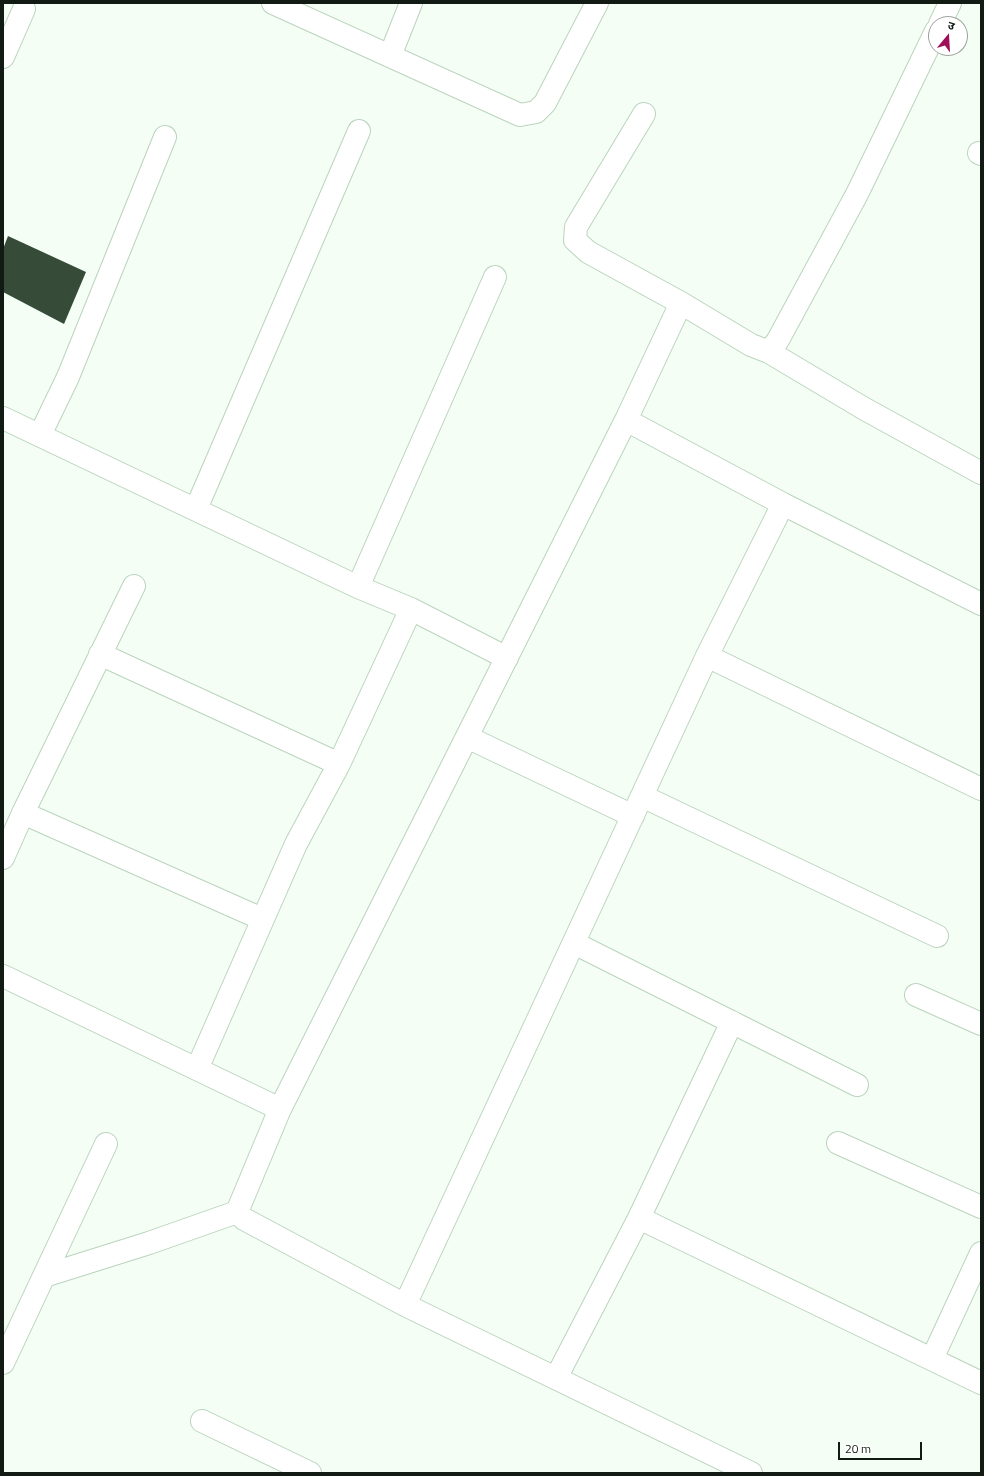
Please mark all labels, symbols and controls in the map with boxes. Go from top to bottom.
north arrow [928,16,968,56]
text: उ [946,17,957,34]
scale bar [840,1434,924,1460]
text: 20 m [845,1439,871,1458]

